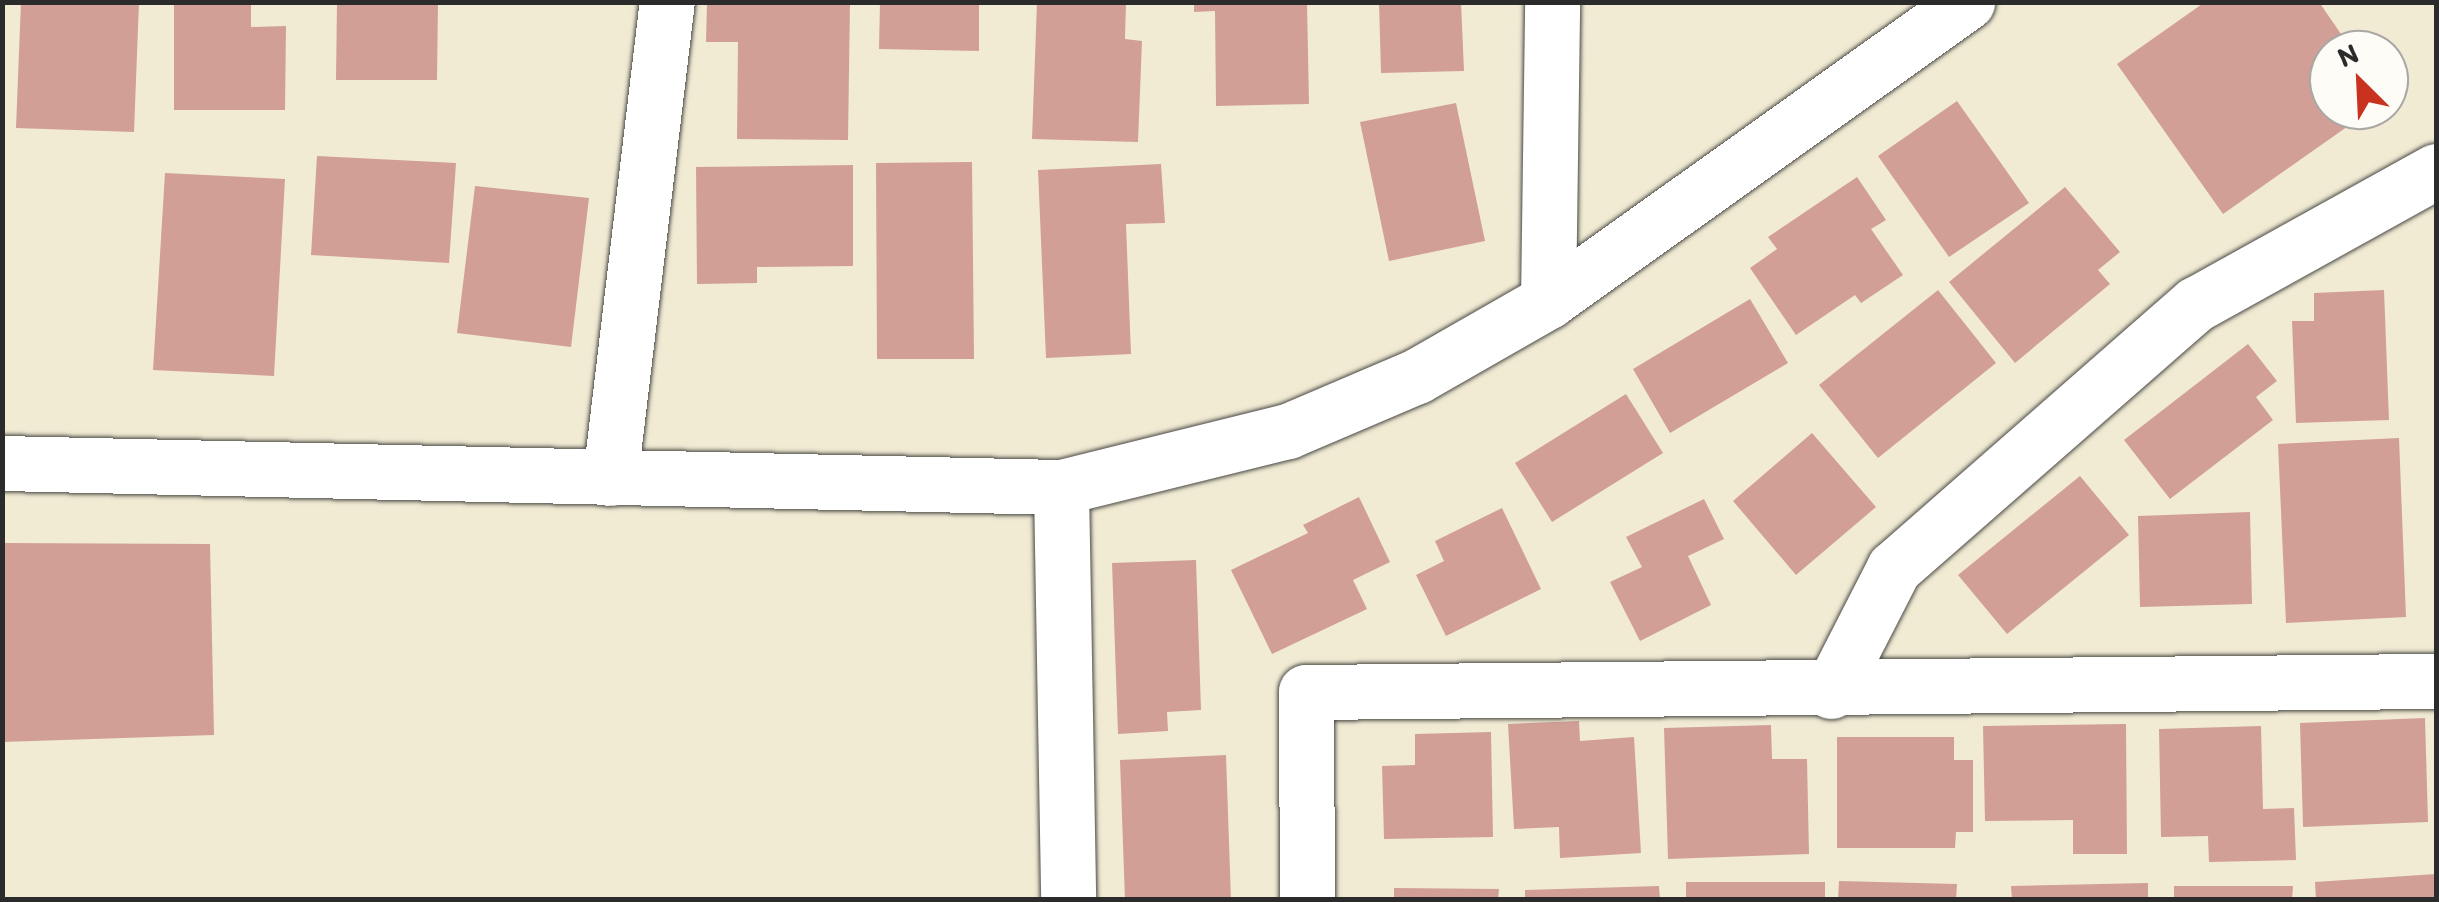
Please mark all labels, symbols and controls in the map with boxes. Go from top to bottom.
north arrow [2309,30,2409,130]
text: N [2332,35,2363,74]

